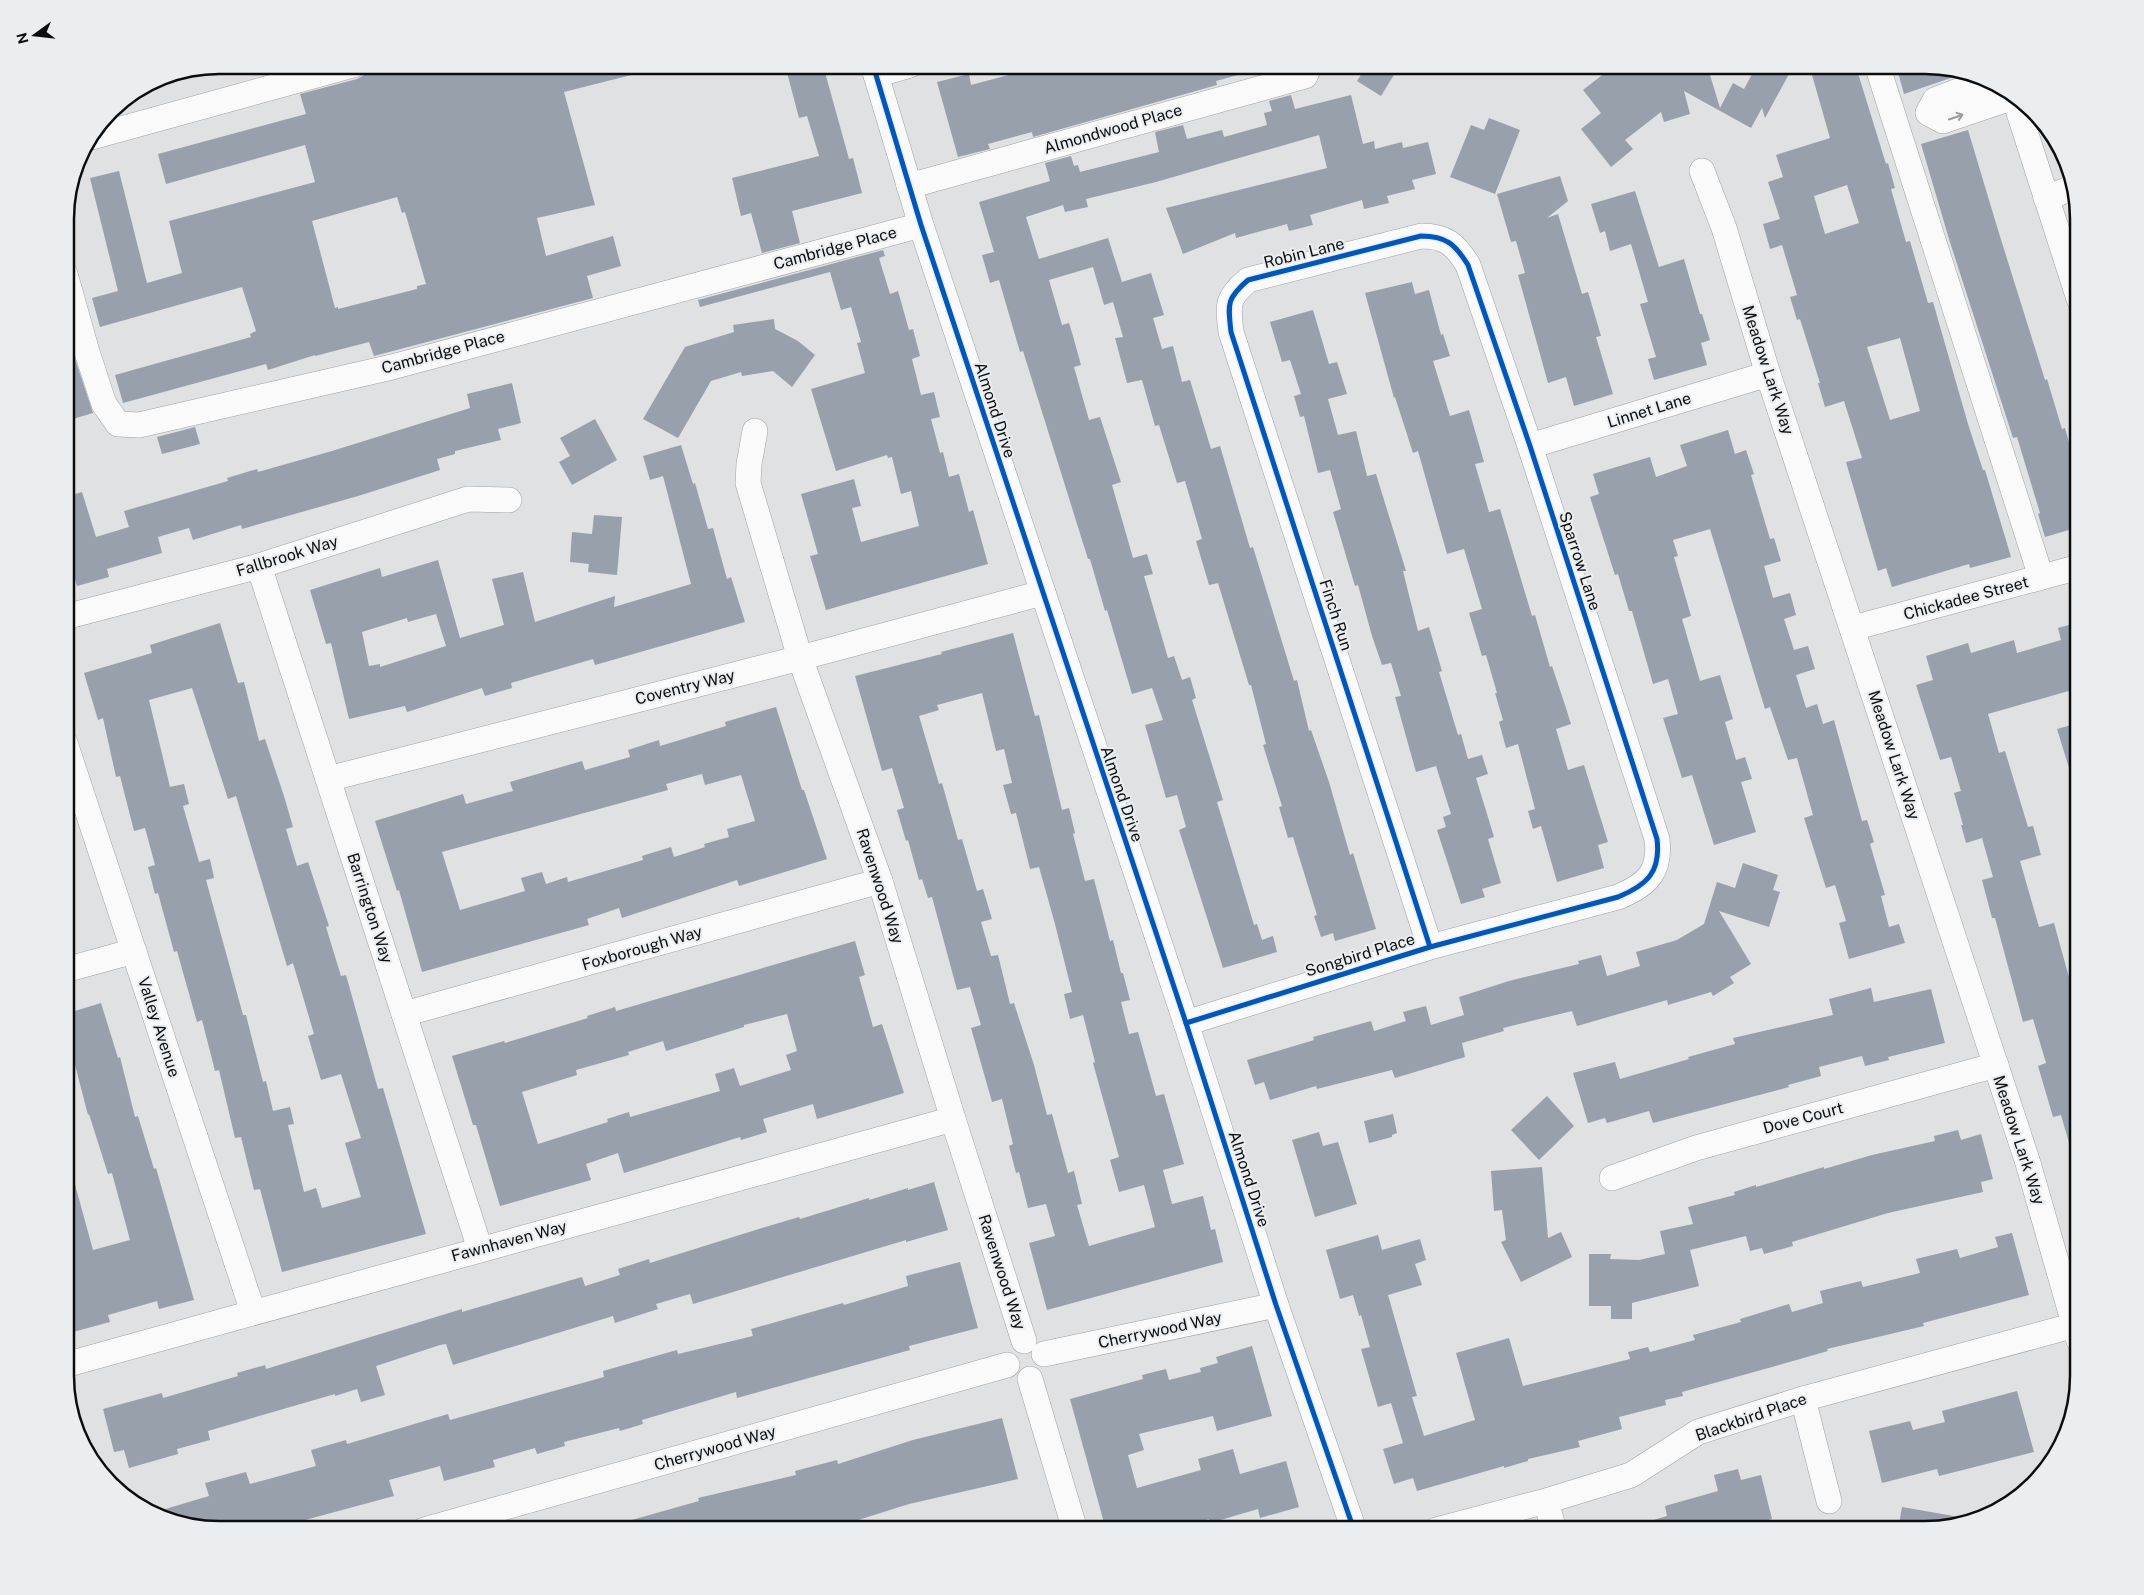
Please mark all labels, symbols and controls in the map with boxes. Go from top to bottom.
north arrow [10,10,60,60]
text: N [13,31,32,46]
street label: Almondwood Place [1042,100,1184,158]
one-way arrow [1948,112,1964,121]
street label: Cambridge Place [771,222,899,274]
street label: Robin Lane [1262,234,1346,272]
street label: Meadow Lark Way [1738,303,1798,438]
street label: Cambridge Place [379,326,507,378]
street label: Almond Drive [971,360,1019,460]
street label: Linnet Lane [1605,388,1693,432]
street label: Sparrow Lane [1555,509,1605,613]
street label: Fallbrook Way [234,531,341,581]
street label: Chickadee Street [1901,572,2031,624]
street label: Finch Run [1316,577,1356,653]
street label: Coventry Way [633,665,737,709]
street label: Meadow Lark Way [1864,688,1924,823]
street label: Almond Drive [1097,744,1147,844]
street label: Ravenwood Way [852,826,908,947]
street label: Barrington Way [343,850,397,966]
street label: Foxborough Way [580,922,705,974]
street label: Songbird Place [1303,929,1417,981]
street label: Valley Avenue [134,974,184,1080]
street label: Meadow Lark Way [1989,1073,2049,1208]
street label: Dove Court [1761,1098,1845,1138]
street label: Almond Drive [1225,1129,1273,1229]
street label: Ravenwood Way [974,1212,1030,1333]
street label: Fawnhaven Way [449,1216,569,1266]
street label: Cherrywood Way [1096,1308,1224,1352]
street label: Blackbird Place [1693,1389,1809,1445]
street label: Cherrywood Way [652,1421,779,1474]

